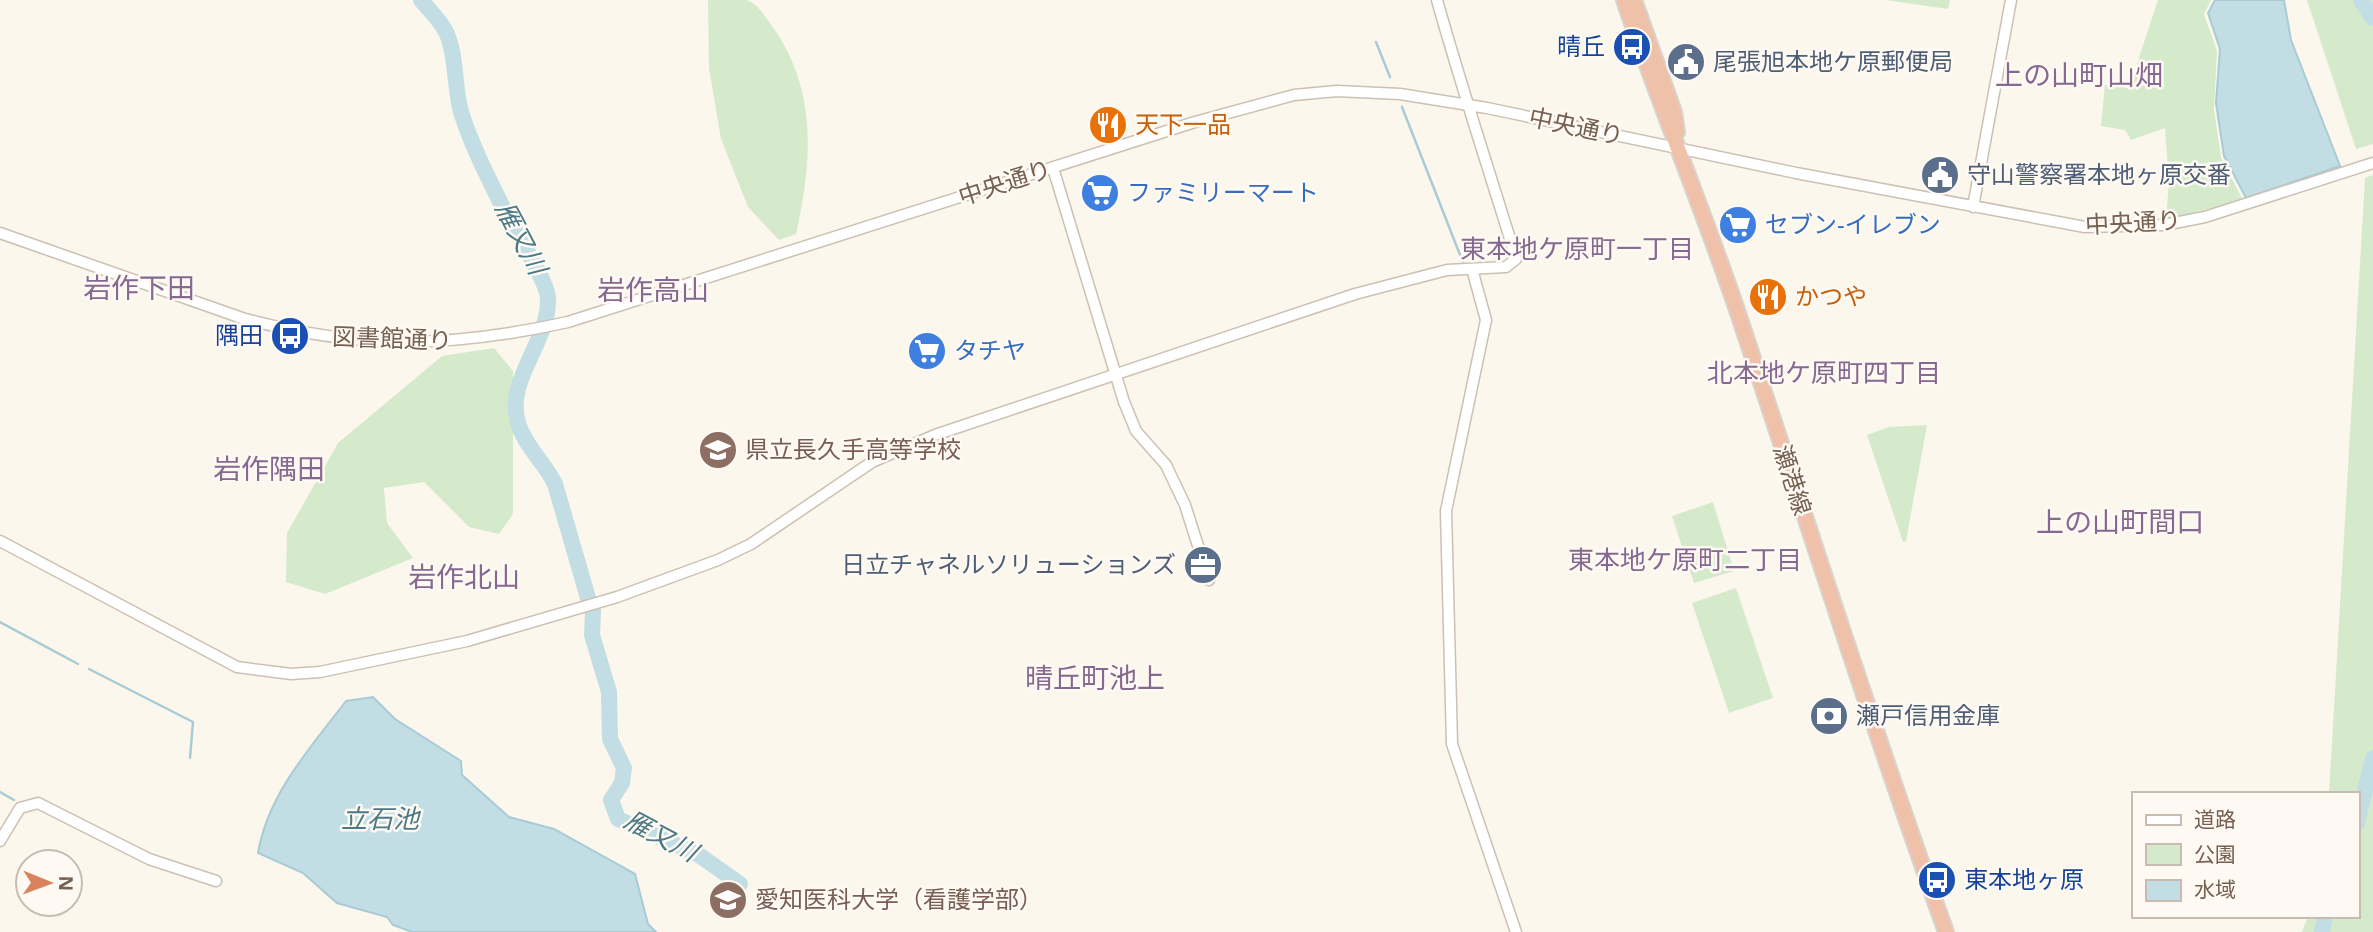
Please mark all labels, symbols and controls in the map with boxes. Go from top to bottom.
bus stop icon: 晴丘 [1611,26,1653,68]
place label: 晴丘 [1557,29,1605,62]
public building icon: 尾張旭本地ケ原郵便局 [1665,41,1707,83]
place label: 尾張旭本地ケ原郵便局 [1713,44,1953,77]
district label: 上の山町山畑 [1995,55,2163,93]
street label: 中央通り [1526,99,1627,152]
restaurant icon: 天下一品 [1087,104,1129,146]
place label: 天下一品 [1135,107,1231,140]
street label: 中央通り [954,151,1055,212]
public building icon: 守山警察署本地ヶ原交番 [1919,154,1961,196]
place label: 守山警察署本地ヶ原交番 [1967,157,2231,190]
supermarket icon: ファミリーマート [1079,172,1121,214]
place label: ファミリーマート [1127,175,1319,208]
water label: 雁又川 [488,195,557,283]
street label: 中央通り [2084,203,2182,240]
supermarket icon: セブン-イレブン [1717,204,1759,246]
place label: セブン-イレブン [1765,207,1941,240]
district label: 東本地ケ原町一丁目 [1460,230,1694,266]
district label: 岩作下田 [83,268,195,306]
district label: 岩作高山 [597,270,709,308]
restaurant icon: かつや [1747,276,1789,318]
place label: かつや [1795,279,1867,312]
bus stop icon: 隅田 [269,315,311,357]
place label: 隅田 [215,318,263,351]
street label: 図書館通り [332,319,453,356]
supermarket icon: タチヤ [906,330,948,372]
place label: タチヤ [954,333,1026,366]
district label: 北本地ケ原町四丁目 [1707,354,1941,390]
school or university icon: 県立長久手高等学校 [697,429,739,471]
place label: 県立長久手高等学校 [745,432,961,465]
street label: 瀬港線 [1767,440,1820,519]
district label: 岩作隅田 [213,449,325,487]
district label: 上の山町間口 [2036,502,2204,540]
district label: 東本地ケ原町二丁目 [1568,541,1802,577]
office icon: 日立チャネルソリューションズ [1182,544,1224,586]
place label: 日立チャネルソリューションズ [841,547,1176,580]
district label: 岩作北山 [408,557,520,595]
district label: 晴丘町池上 [1025,658,1165,696]
bank icon: 瀬戸信用金庫 [1808,695,1850,737]
place label: 瀬戸信用金庫 [1856,698,2000,731]
legend [2132,792,2359,918]
water label: 立石池 [341,800,422,836]
water label: 雁又川 [619,801,707,871]
text: 道路 [2194,805,2236,833]
text: 公園 [2194,840,2236,868]
north arrow [14,848,84,918]
bus stop icon: 東本地ヶ原 [1916,859,1958,901]
place label: 東本地ヶ原 [1964,862,2084,895]
text: N [53,875,79,891]
text: 水域 [2194,875,2236,903]
school or university icon: 愛知医科大学（看護学部） [707,879,749,921]
place label: 愛知医科大学（看護学部） [755,882,1043,915]

